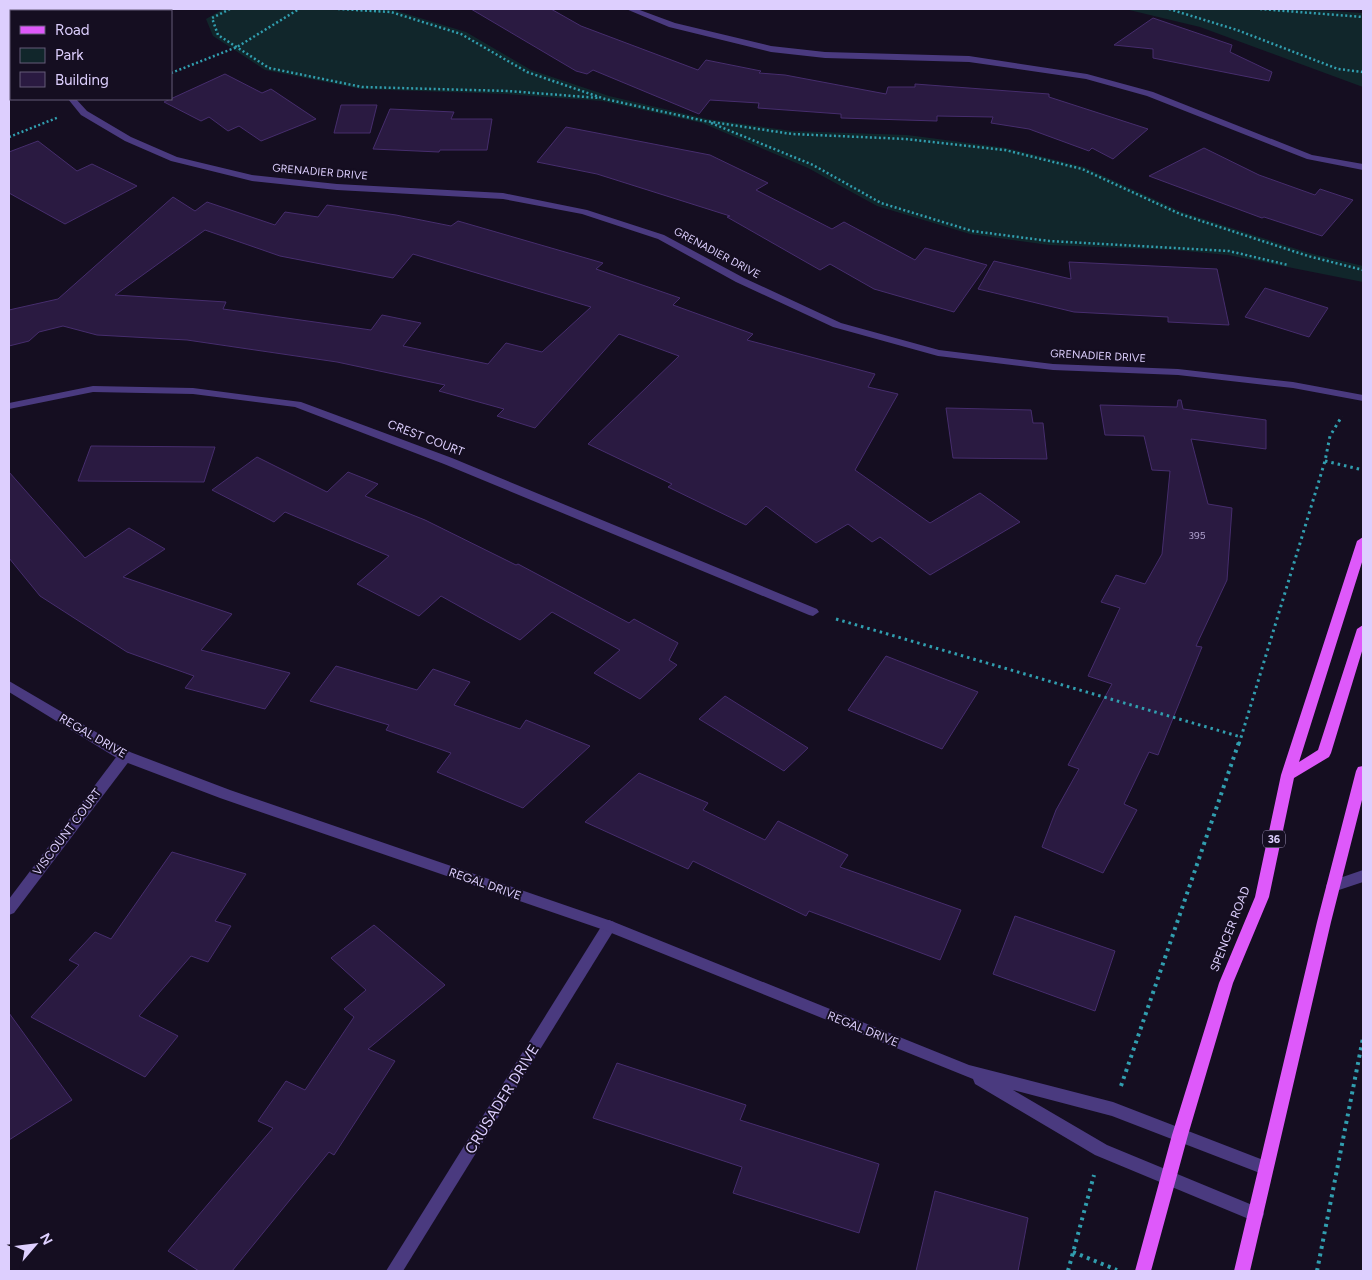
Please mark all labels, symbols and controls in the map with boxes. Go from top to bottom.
legend [10,10,172,100]
text: Road [55,21,90,39]
text: Park [55,46,84,64]
text: Building [55,71,109,89]
street label: GRENADIER DRIVE [272,161,368,183]
street label: GRENADIER DRIVE [672,225,762,281]
street label: GRENADIER DRIVE [1050,347,1146,365]
street label: CREST COURT [386,417,467,459]
house number: 395 [1189,529,1206,542]
street label: REGAL DRIVE [57,711,129,761]
street label: VISCOUNT COURT [30,786,104,878]
road number: 36 [1263,831,1285,848]
street label: REGAL DRIVE [447,865,523,903]
street label: SPENCER ROAD [1207,884,1253,974]
street label: REGAL DRIVE [825,1008,901,1050]
street label: CRUSADER DRIVE [461,1041,543,1157]
north arrow [10,1220,60,1270]
text: N [36,1230,56,1248]

